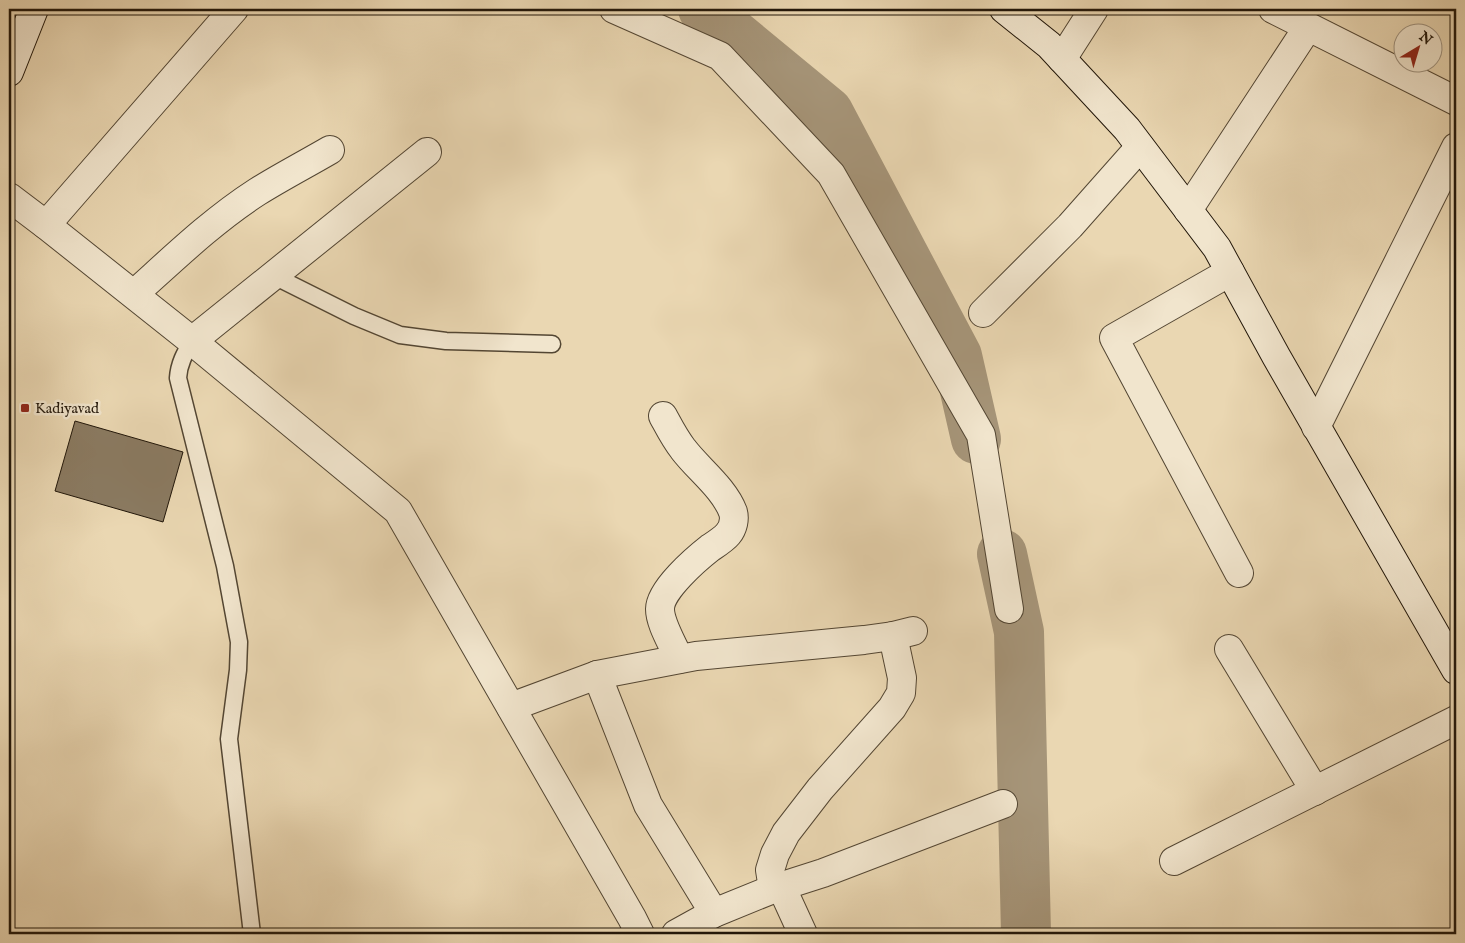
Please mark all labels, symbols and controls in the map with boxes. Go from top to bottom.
north arrow [1392,22,1442,72]
text: N [1414,27,1436,49]
place label: Kadiyavad [35,399,100,418]
marker: Kadiyavad [19,402,31,414]

